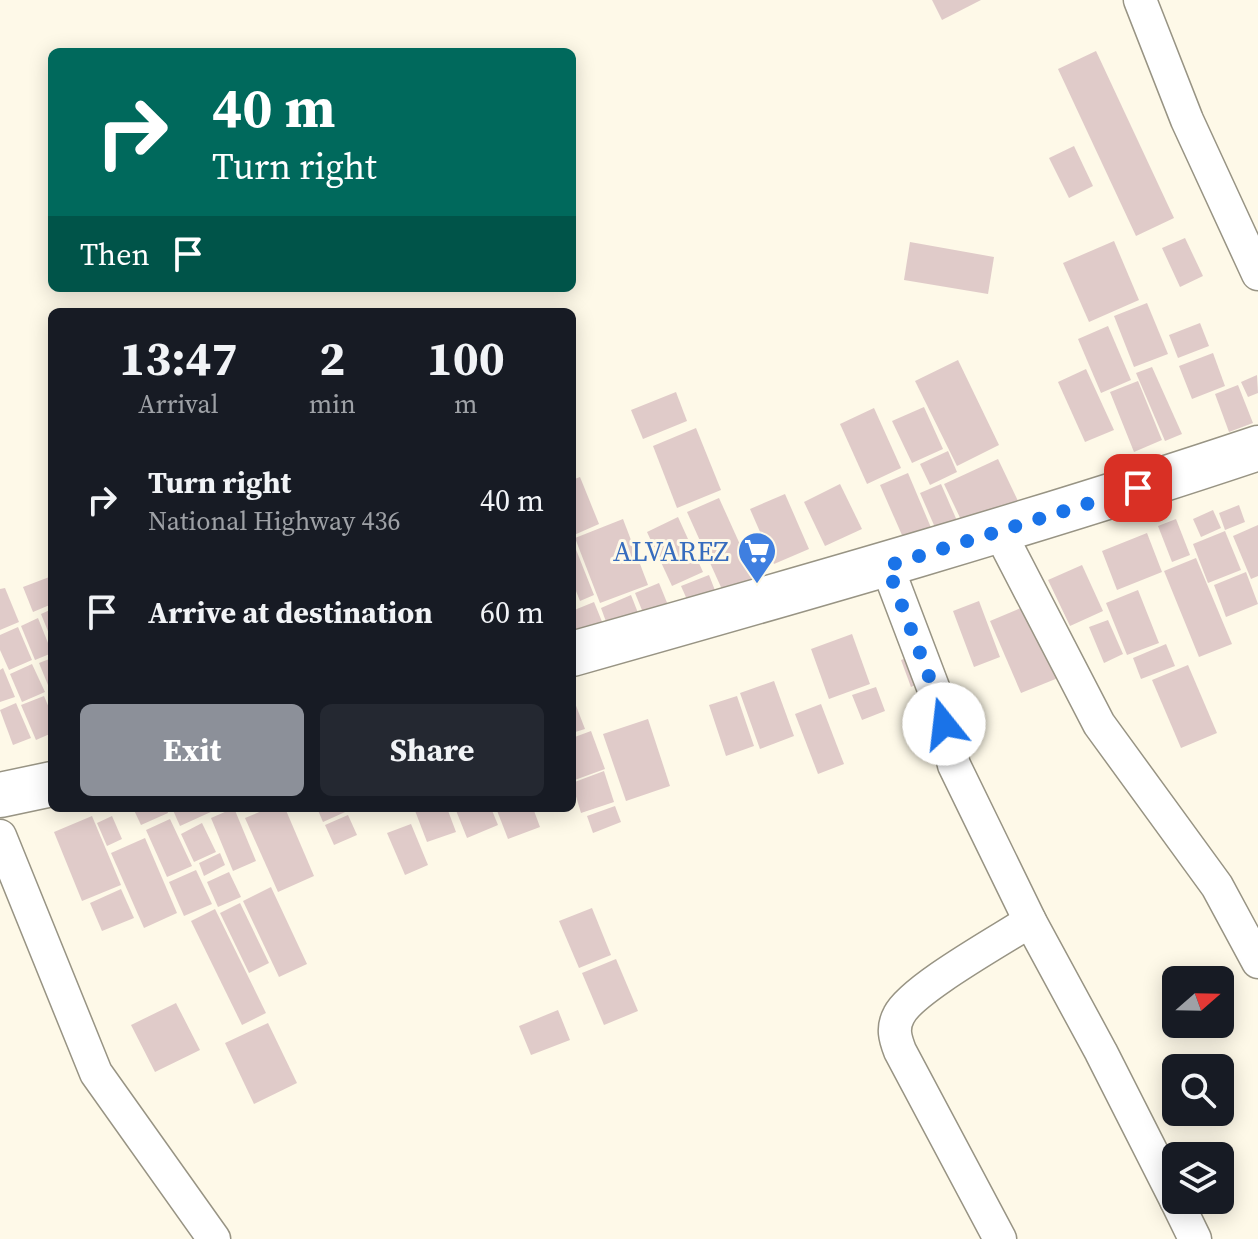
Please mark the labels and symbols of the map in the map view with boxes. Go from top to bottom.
pin [1104,454,1172,522]
supermarket icon: ALVAREZ [736,530,778,585]
place label: ALVAREZ [613,532,729,570]
position arrow [902,682,986,766]
north arrow [1162,966,1234,1038]

